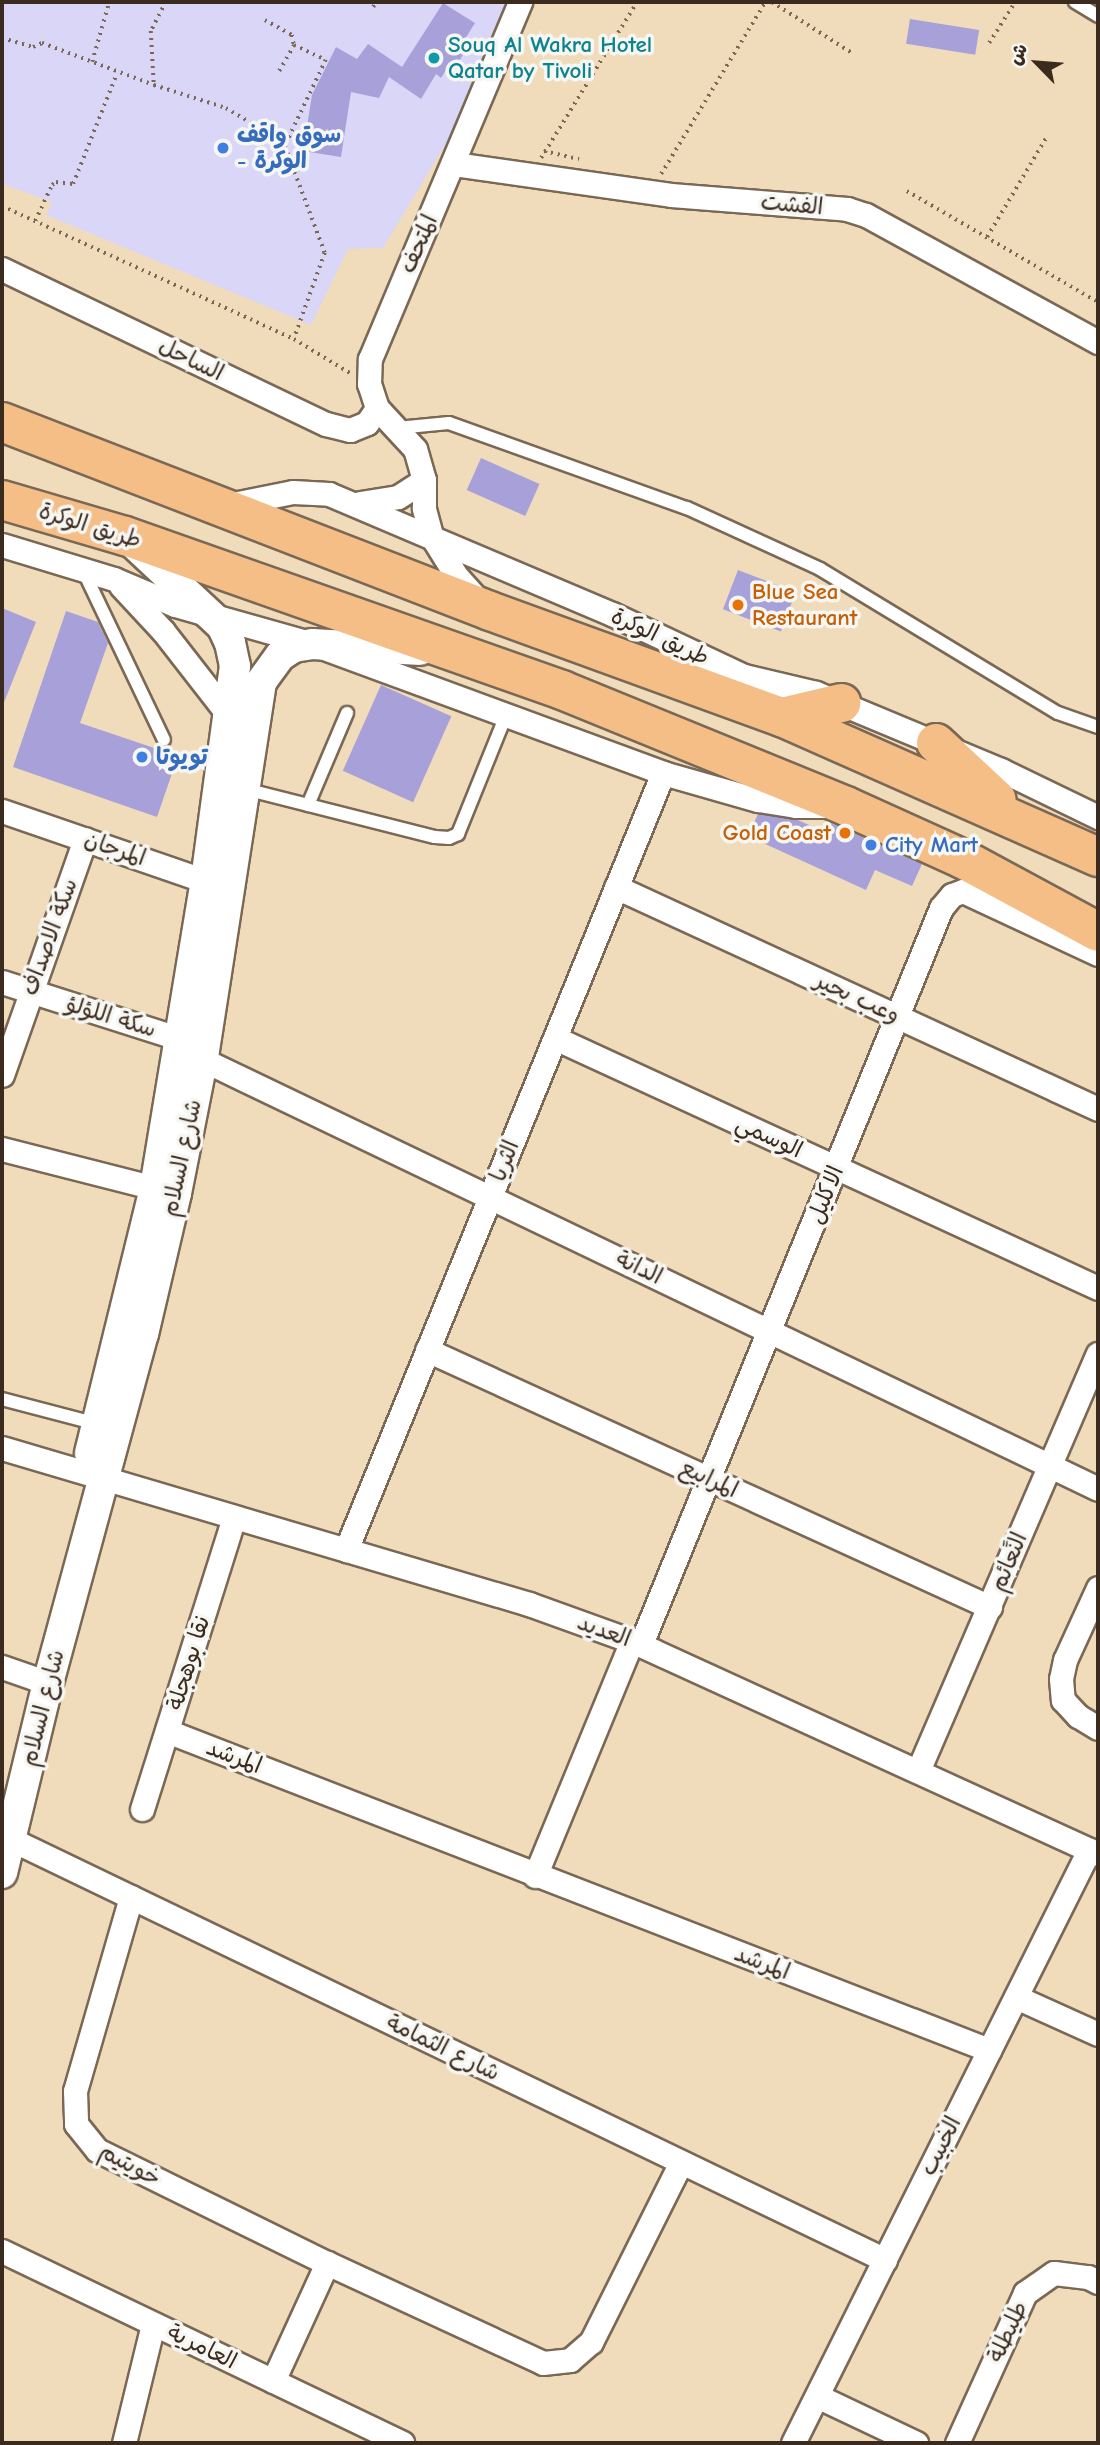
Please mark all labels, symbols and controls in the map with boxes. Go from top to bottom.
north arrow [1002,28,1072,98]
place label: Souq Al Wakra Hotel Qatar by Tivoli [448,31,652,85]
text: ش [1004,40,1032,68]
marker: Souq Al Wakra Hotel Qatar by Tivoli [426,50,442,66]
place label: سوق واقف - الوكرة [237,121,341,175]
marker: سوق واقف - الوكرة [215,140,231,156]
street label: الفشت [760,189,824,221]
street label: المتحف [394,210,444,278]
street label: الساحل [154,332,228,388]
street label: طريق الوكرة [36,497,144,555]
place label: Blue Sea Restaurant [752,578,857,632]
marker: Blue Sea Restaurant [730,597,746,613]
street label: طريق الوكرة [606,602,714,672]
place label: تويوتا [156,743,208,771]
marker: تويوتا [134,749,150,765]
place label: Gold Coast [723,819,831,847]
marker: Gold Coast [837,825,853,841]
street label: المرجان [81,826,149,872]
place label: City Mart [885,831,978,859]
marker: City Mart [863,837,879,853]
street label: سكة الاصداف [16,875,84,999]
street label: وعب بحير [810,966,904,1030]
street label: سكة اللؤلؤ [63,990,159,1044]
street label: شارع السلام [156,1097,208,1219]
street label: الوسمي [731,1110,807,1164]
street label: الثريا [484,1136,526,1186]
street label: الاكليل [802,1162,850,1228]
street label: الدانة [611,1245,667,1291]
street label: المرابيع [676,1454,742,1504]
street label: النًعائم [984,1528,1034,1596]
street label: العديد [573,1609,635,1653]
street label: نقا بوهجلة [162,1613,216,1713]
street label: شارع السلام [15,1647,71,1769]
street label: المرشد [202,1734,266,1780]
street label: المرشد [730,1940,794,1986]
street label: شارع الثمامة [382,2009,504,2087]
street label: الخبيب [914,2112,968,2180]
street label: خويتيم [95,2137,165,2193]
street label: طليطلة [982,2297,1034,2367]
street label: العامرية [163,2318,241,2376]

